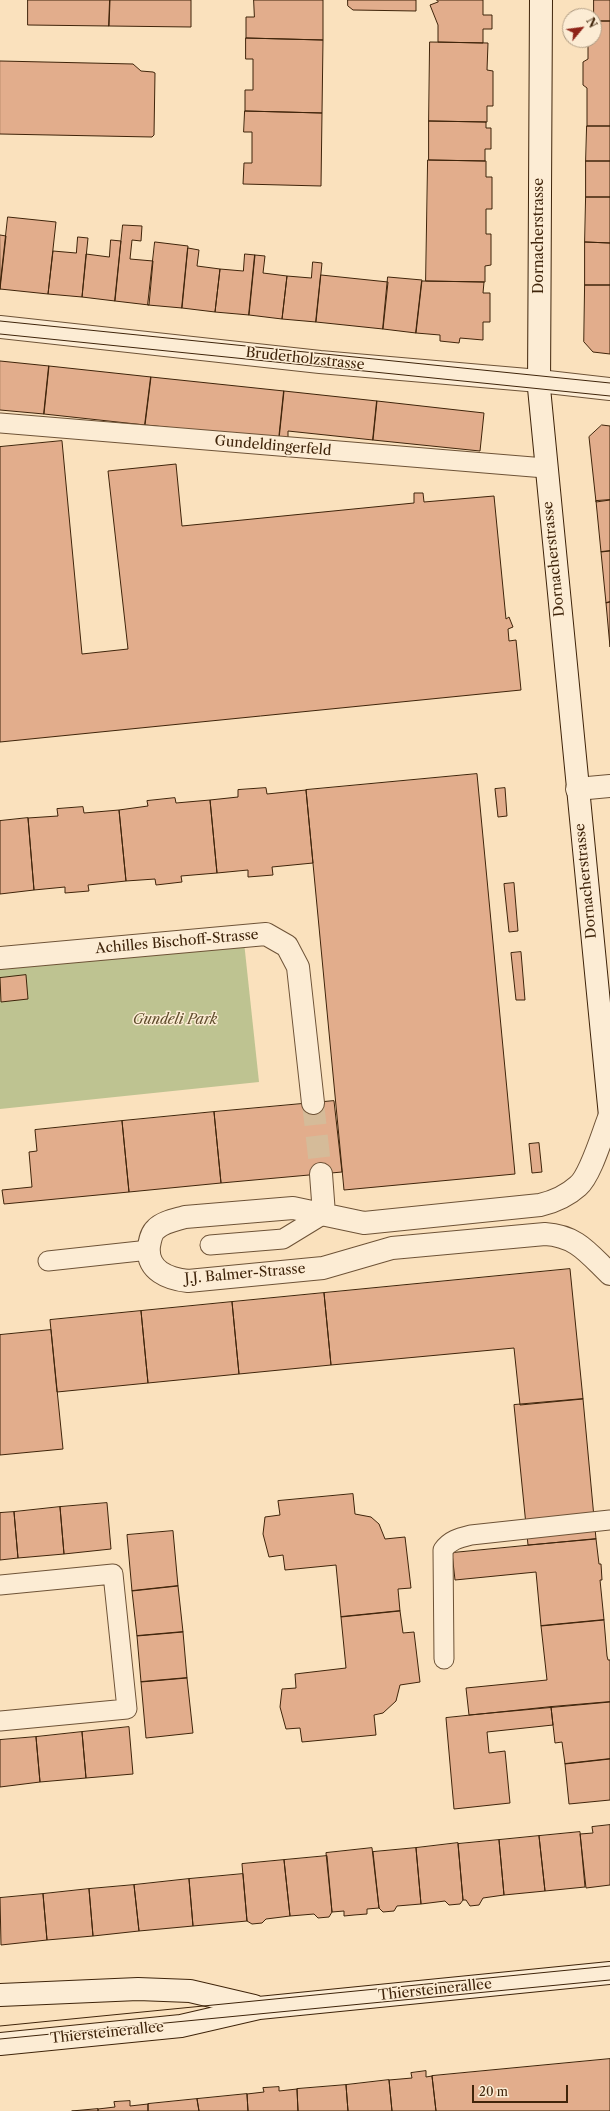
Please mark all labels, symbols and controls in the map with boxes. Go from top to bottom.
north arrow [562,8,602,48]
text: N [583,15,600,30]
street label: Dornacherstrasse [531,178,547,294]
street label: Bruderholzstrasse [245,344,365,374]
street label: Gundeldingerfeld [214,433,332,459]
street label: Dornacherstrasse [540,500,568,618]
street label: Dornacherstrasse [572,822,600,940]
street label: Achilles Bischoff-Strasse [95,927,259,957]
park label: Gundeli Park [133,1012,217,1028]
street label: J.J. Balmer-Strasse [184,1260,306,1288]
street label: Thiersteinerallee [377,1976,493,2004]
street label: Thiersteinerallee [49,2019,165,2047]
scale bar [474,2077,570,2103]
text: 20 m [479,2084,508,2099]

